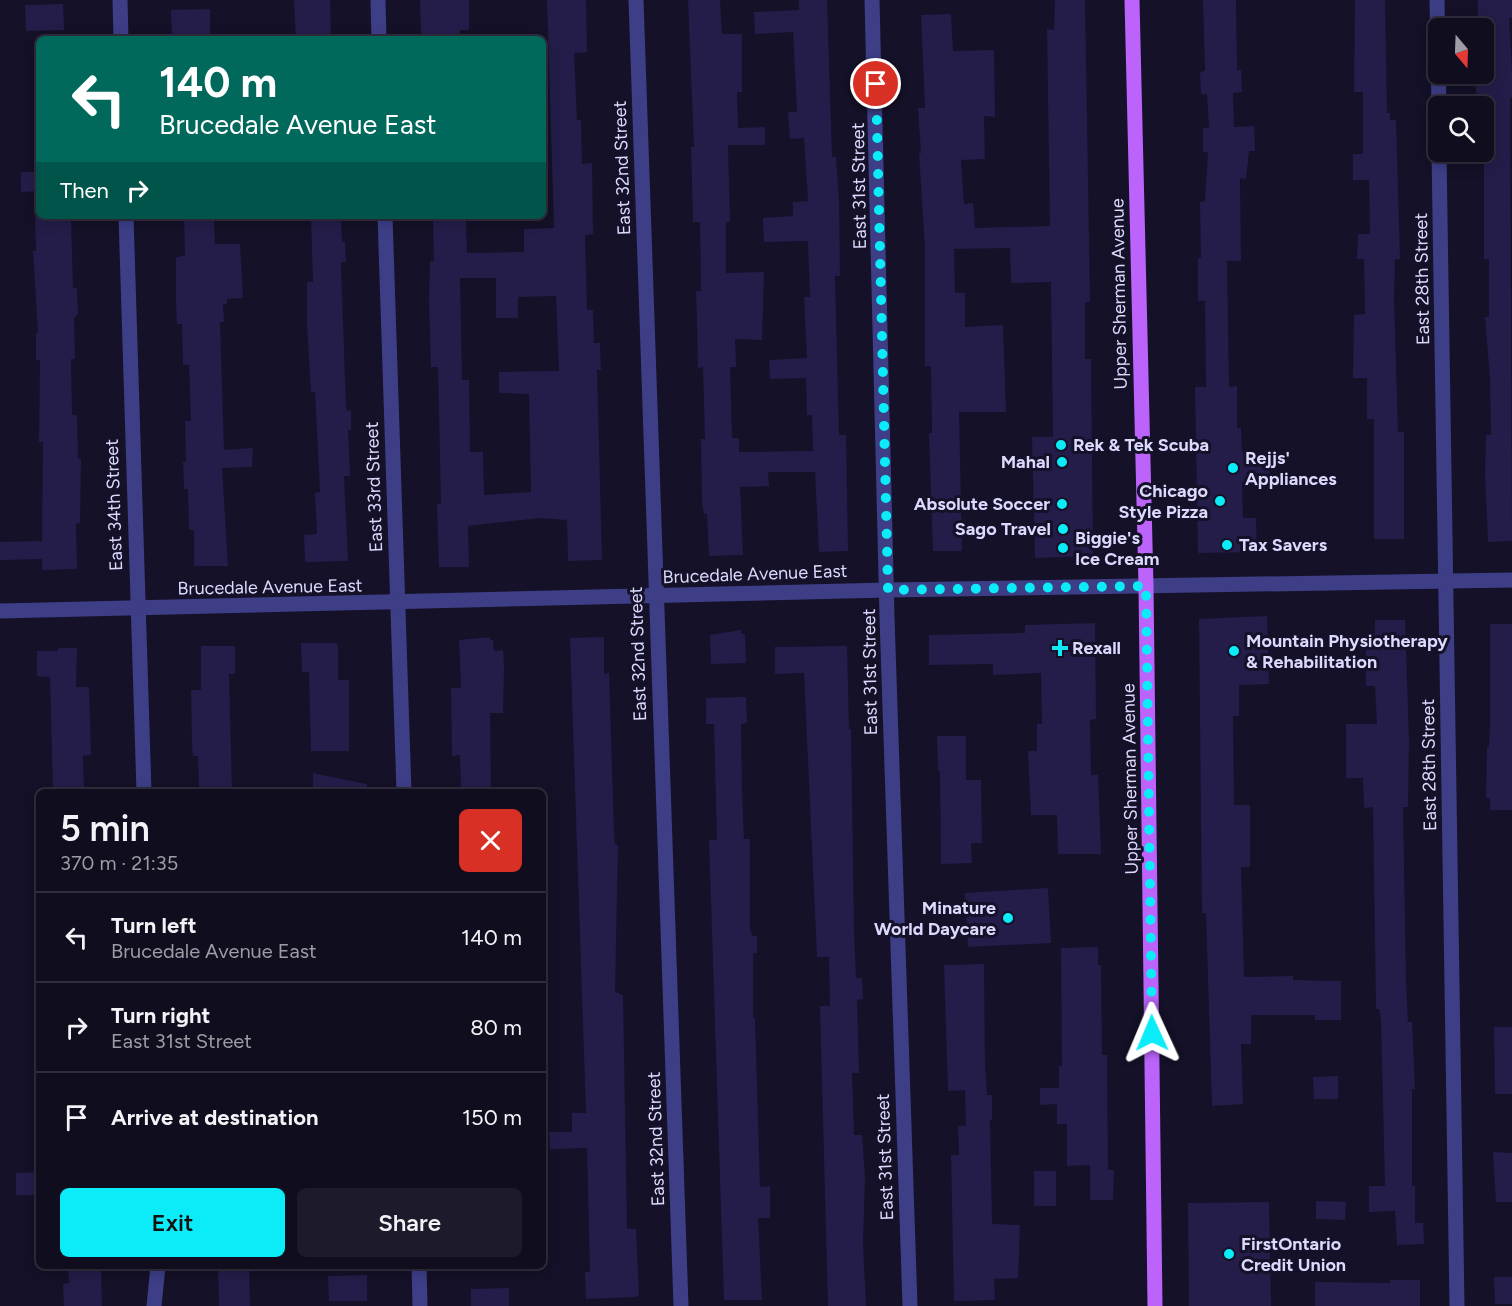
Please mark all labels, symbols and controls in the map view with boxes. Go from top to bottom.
north arrow [1428,18,1494,84]
map controls [1428,18,1494,162]
text: 140 m [159,57,277,108]
pin [850,58,901,109]
icon: left [60,60,138,138]
icon: arrive [859,67,892,100]
button: search [1428,96,1494,162]
street label: East 32nd Street [609,100,635,236]
text: Brucedale Avenue East [159,108,437,141]
street label: East 31st Street [847,122,871,250]
icon: right [121,174,154,207]
text: Then [60,177,109,204]
street label: Upper Sherman Avenue [1106,198,1132,390]
street label: East 28th Street [1410,212,1434,345]
street label: East 33rd Street [361,421,387,553]
place label: Rek & Tek Scuba [1073,434,1209,456]
street label: East 34th Street [101,438,127,571]
marker: Rek & Tek Scuba [1054,438,1068,452]
place label: Rejjs' Appliances [1245,447,1337,490]
place label: Mahal [1001,451,1050,473]
marker: Mahal [1055,455,1069,469]
marker: Rejjs' Appliances [1226,461,1240,475]
place label: Chicago Style Pizza [1118,480,1208,523]
place label: Absolute Soccer [914,493,1050,515]
marker: Chicago Style Pizza [1213,494,1227,508]
marker: Absolute Soccer [1055,497,1069,511]
place label: Sago Travel [955,518,1051,540]
marker: Sago Travel [1056,522,1070,536]
place label: Biggie's Ice Cream [1075,527,1159,570]
place label: Tax Savers [1239,534,1328,556]
marker: Tax Savers [1220,538,1234,552]
marker: Biggie's Ice Cream [1056,541,1070,555]
street label: Brucedale Avenue East [662,560,848,588]
street label: Brucedale Avenue East [177,574,363,600]
street label: East 32nd Street [625,586,651,722]
street label: East 31st Street [858,608,882,736]
place label: Mountain Physiotherapy & Rehabilitation [1246,630,1448,673]
place label: Rexall [1072,637,1121,659]
marker: Rexall [1053,641,1067,655]
marker: Mountain Physiotherapy & Rehabilitation [1227,644,1241,658]
street label: Upper Sherman Avenue [1117,683,1143,875]
street label: East 28th Street [1417,698,1441,831]
text: 5 min [60,807,150,850]
button: close [459,809,522,872]
text: 370 m · 21:35 [60,851,178,875]
place label: Minature World Daycare [874,897,996,940]
marker: Minature World Daycare [1001,911,1015,925]
text: Turn left [111,912,197,939]
icon: left [60,921,93,954]
text: 140 m [461,924,522,951]
text: Brucedale Avenue East [111,939,317,963]
position arrow [1120,1001,1184,1065]
text: Turn right [111,1002,210,1029]
icon: right [60,1011,93,1044]
text: 80 m [470,1014,522,1041]
text: East 31st Street [111,1029,252,1053]
street label: East 32nd Street [643,1071,669,1207]
street label: East 31st Street [872,1093,898,1221]
icon: arrive [60,1101,93,1134]
text: Arrive at destination [111,1104,319,1131]
text: 150 m [462,1104,522,1131]
button: Exit [60,1188,285,1257]
button: Share [297,1188,522,1257]
place label: FirstOntario Credit Union [1241,1233,1346,1276]
marker: FirstOntario Credit Union [1222,1247,1236,1261]

